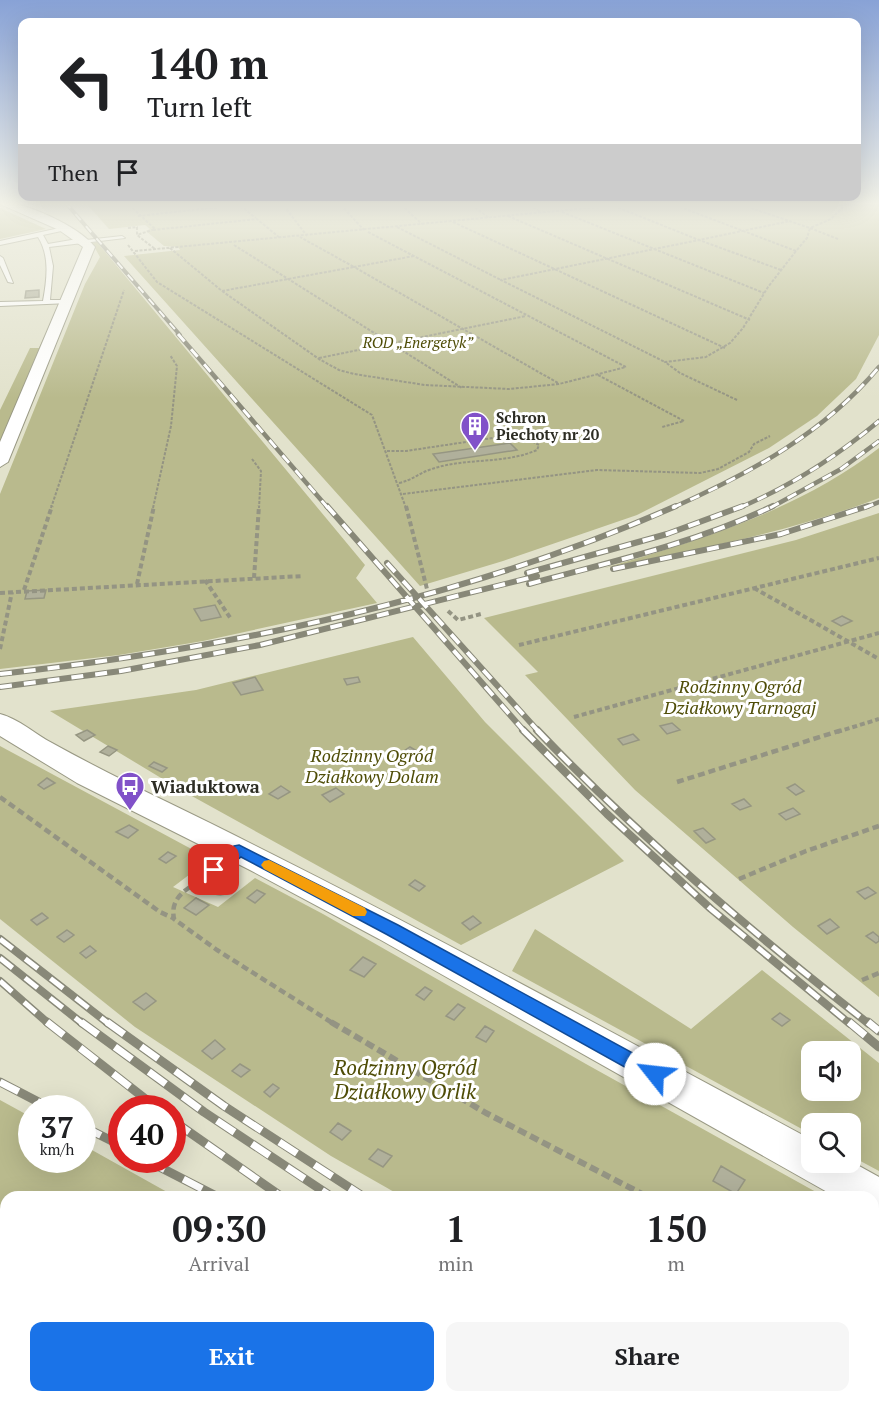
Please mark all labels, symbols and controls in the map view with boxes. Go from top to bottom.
text: 140 m [147,35,268,91]
icon: left [48,42,126,120]
text: Turn left [147,89,252,125]
icon: arrive [111,156,144,189]
text: Then [48,158,99,187]
park label: ROD „Energetyk” [362,332,474,352]
place label: Schron Piechoty nr 20 [496,407,600,444]
building icon: Schron Piechoty nr 20 [459,410,491,452]
park label: Rodzinny Ogród Działkowy Tarnogaj [663,674,816,719]
park label: Rodzinny Ogród Działkowy Dolam [304,743,439,788]
bus stop icon: Wiaduktowa [114,770,146,812]
place label: Wiaduktowa [151,774,260,798]
pin [188,844,239,895]
icon: arrive [197,853,230,886]
map controls [801,1041,861,1173]
button: sound [801,1041,861,1101]
position arrow [623,1042,687,1106]
park label: Rodzinny Ogród Działkowy Orlik [332,1053,477,1105]
speed limit sign: 40 [108,1095,186,1173]
text: 37 [40,1107,74,1147]
button: search [801,1113,861,1173]
text: km/h [40,1139,74,1159]
text: 09:30 [172,1205,266,1252]
text: 1 [446,1205,466,1252]
text: 150 [646,1205,707,1252]
text: Arrival [188,1250,250,1277]
text: min [438,1250,473,1277]
text: m [668,1250,685,1277]
button: Exit [30,1322,434,1391]
button: Share [446,1322,849,1391]

